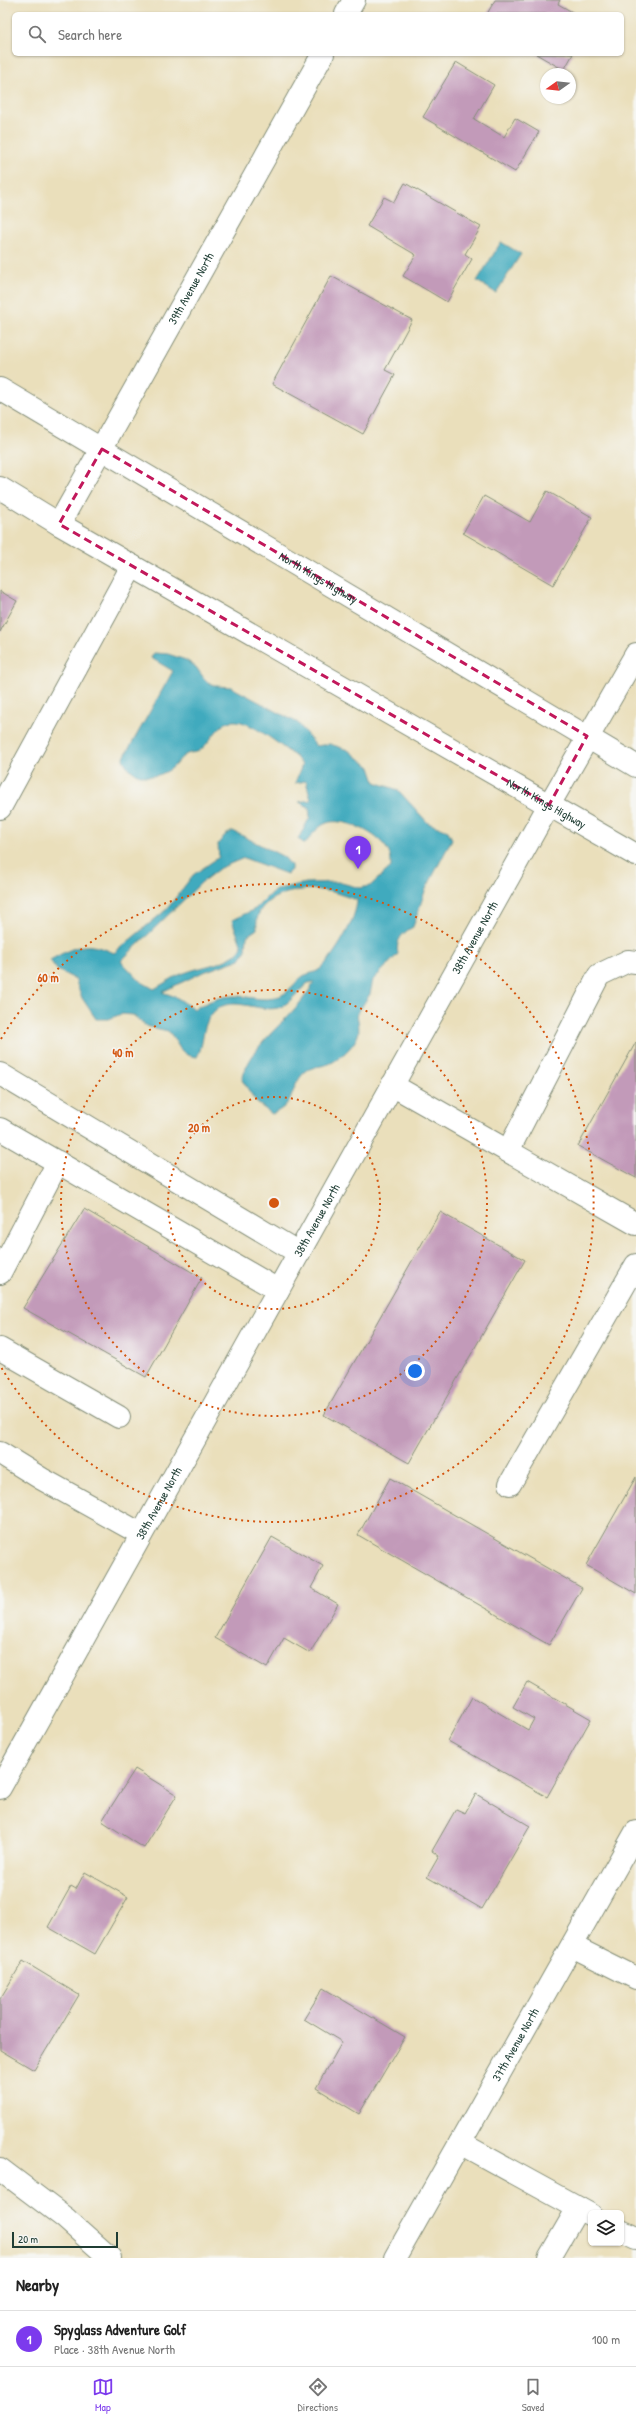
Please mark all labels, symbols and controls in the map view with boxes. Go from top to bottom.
search box [12,12,624,56]
icon: search [26,23,48,45]
text: Search here [58,24,122,45]
north arrow [540,68,576,104]
street label: 39th Avenue North [164,249,218,327]
street label: North Kings Highway [276,547,361,607]
street label: North Kings Highway [504,774,589,833]
pin: 1 [345,836,371,869]
street label: 38th Avenue North [447,898,502,977]
text: 60 m [37,969,59,986]
text: 40 m [113,1044,133,1061]
text: 20 m [188,1119,210,1136]
street label: 38th Avenue North [289,1181,344,1260]
centre of rings [267,1196,281,1210]
your location [405,1361,425,1381]
street label: 38th Avenue North [131,1464,186,1543]
street label: 37th Avenue North [488,2005,543,2084]
map controls [588,2210,624,2246]
button: layers [588,2210,624,2246]
scale bar [12,2230,118,2249]
text: 20 m [18,2232,38,2246]
text: Nearby [16,2273,59,2296]
text: Spyglass Adventure Golf [54,2319,186,2340]
text: 1 [27,2330,31,2348]
text: 100 m [592,2330,620,2348]
text: Place · 38th Avenue North [54,2340,175,2358]
tab: Map [92,2376,114,2414]
tab: Directions [298,2376,338,2414]
tab: Saved [522,2376,544,2414]

